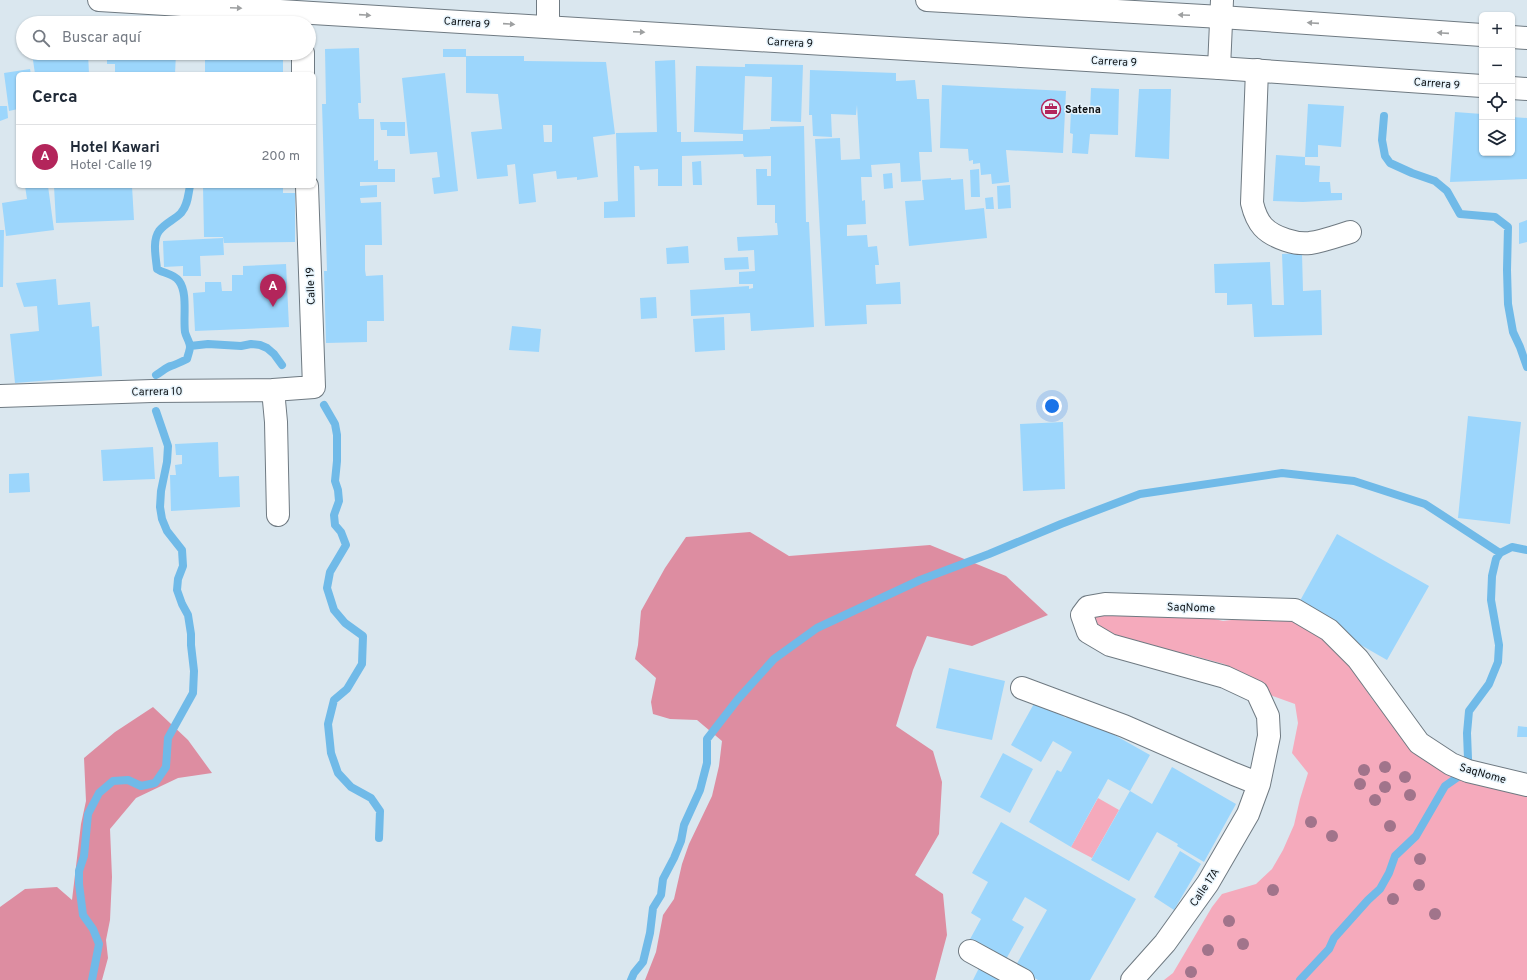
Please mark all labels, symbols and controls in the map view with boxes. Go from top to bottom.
one-way arrow [230,4,242,11]
one-way arrow [1178,11,1190,18]
one-way arrow [359,12,371,19]
map controls [1479,12,1515,156]
button: + [1479,12,1515,48]
street label: Carrera 9 [443,14,491,32]
search box [16,16,316,60]
one-way arrow [1307,20,1319,27]
one-way arrow [503,21,515,28]
icon: search [30,27,52,49]
text: Buscar aquí [62,29,141,48]
one-way arrow [633,29,645,36]
one-way arrow [1437,29,1449,36]
street label: Carrera 9 [766,35,813,51]
button: − [1479,48,1515,84]
street label: Carrera 9 [1090,54,1137,70]
street label: Carrera 9 [1413,75,1461,93]
button: locate [1479,84,1515,120]
text: Cerca [32,87,78,109]
office icon: Satena [1040,98,1062,120]
place label: Satena [1065,103,1101,117]
button: layers [1479,120,1515,156]
text: Hotel Kawari [70,139,160,158]
text: A [40,149,50,165]
text: 200 m [261,149,300,165]
text: Hotel · Calle 19 [70,158,152,174]
street label: Calle 19 [303,267,319,305]
pin: A [260,274,286,307]
street label: Carrera 10 [131,385,183,399]
your location [1042,396,1062,416]
street label: SaqNome [1167,600,1215,616]
street label: SaqNome [1458,761,1508,787]
street label: Calle 17A [1187,866,1223,909]

